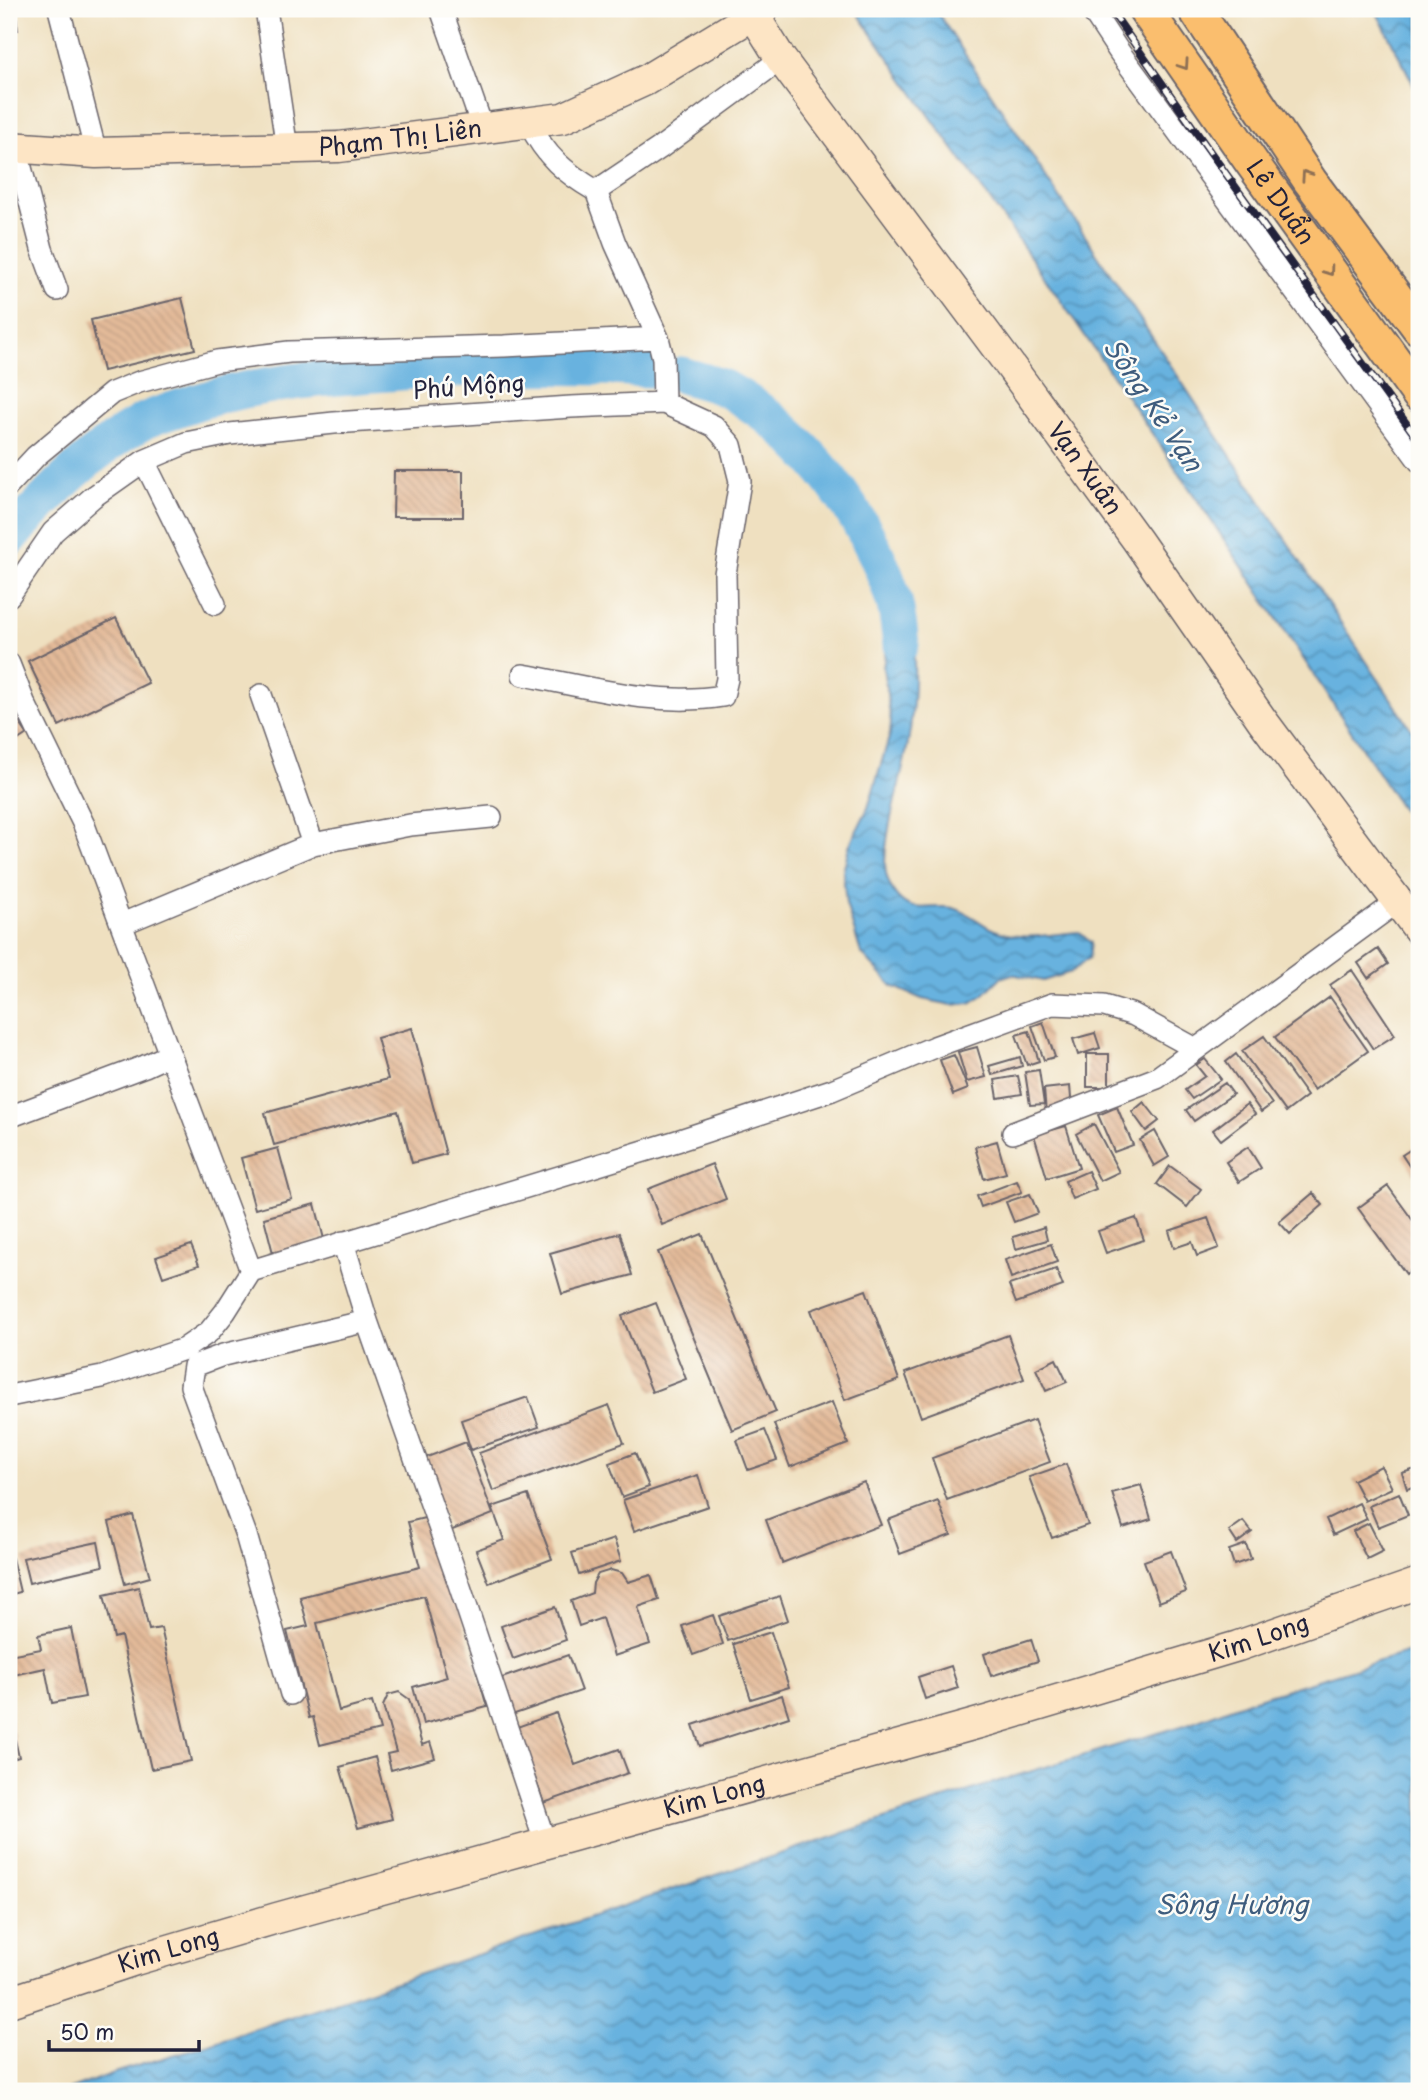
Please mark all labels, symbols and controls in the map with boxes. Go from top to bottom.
one-way arrow [1176,57,1188,70]
street label: Phạm Thị Liên [318,109,484,164]
street label: Lê Duẩn [1239,151,1325,252]
one-way arrow [1301,169,1314,182]
one-way arrow [1321,263,1334,276]
water label: Sông Kẻ Vạn [1095,329,1214,480]
street label: Phú Mộng [412,363,526,407]
street label: Vạn Xuân [1040,413,1133,522]
street label: Kim Long [1204,1603,1314,1670]
street label: Kim Long [659,1763,769,1826]
water label: Sông Hương [1156,1884,1310,1923]
street label: Kim Long [112,1916,223,1981]
scale bar [49,2009,200,2053]
text: 50 m [60,2015,114,2047]

